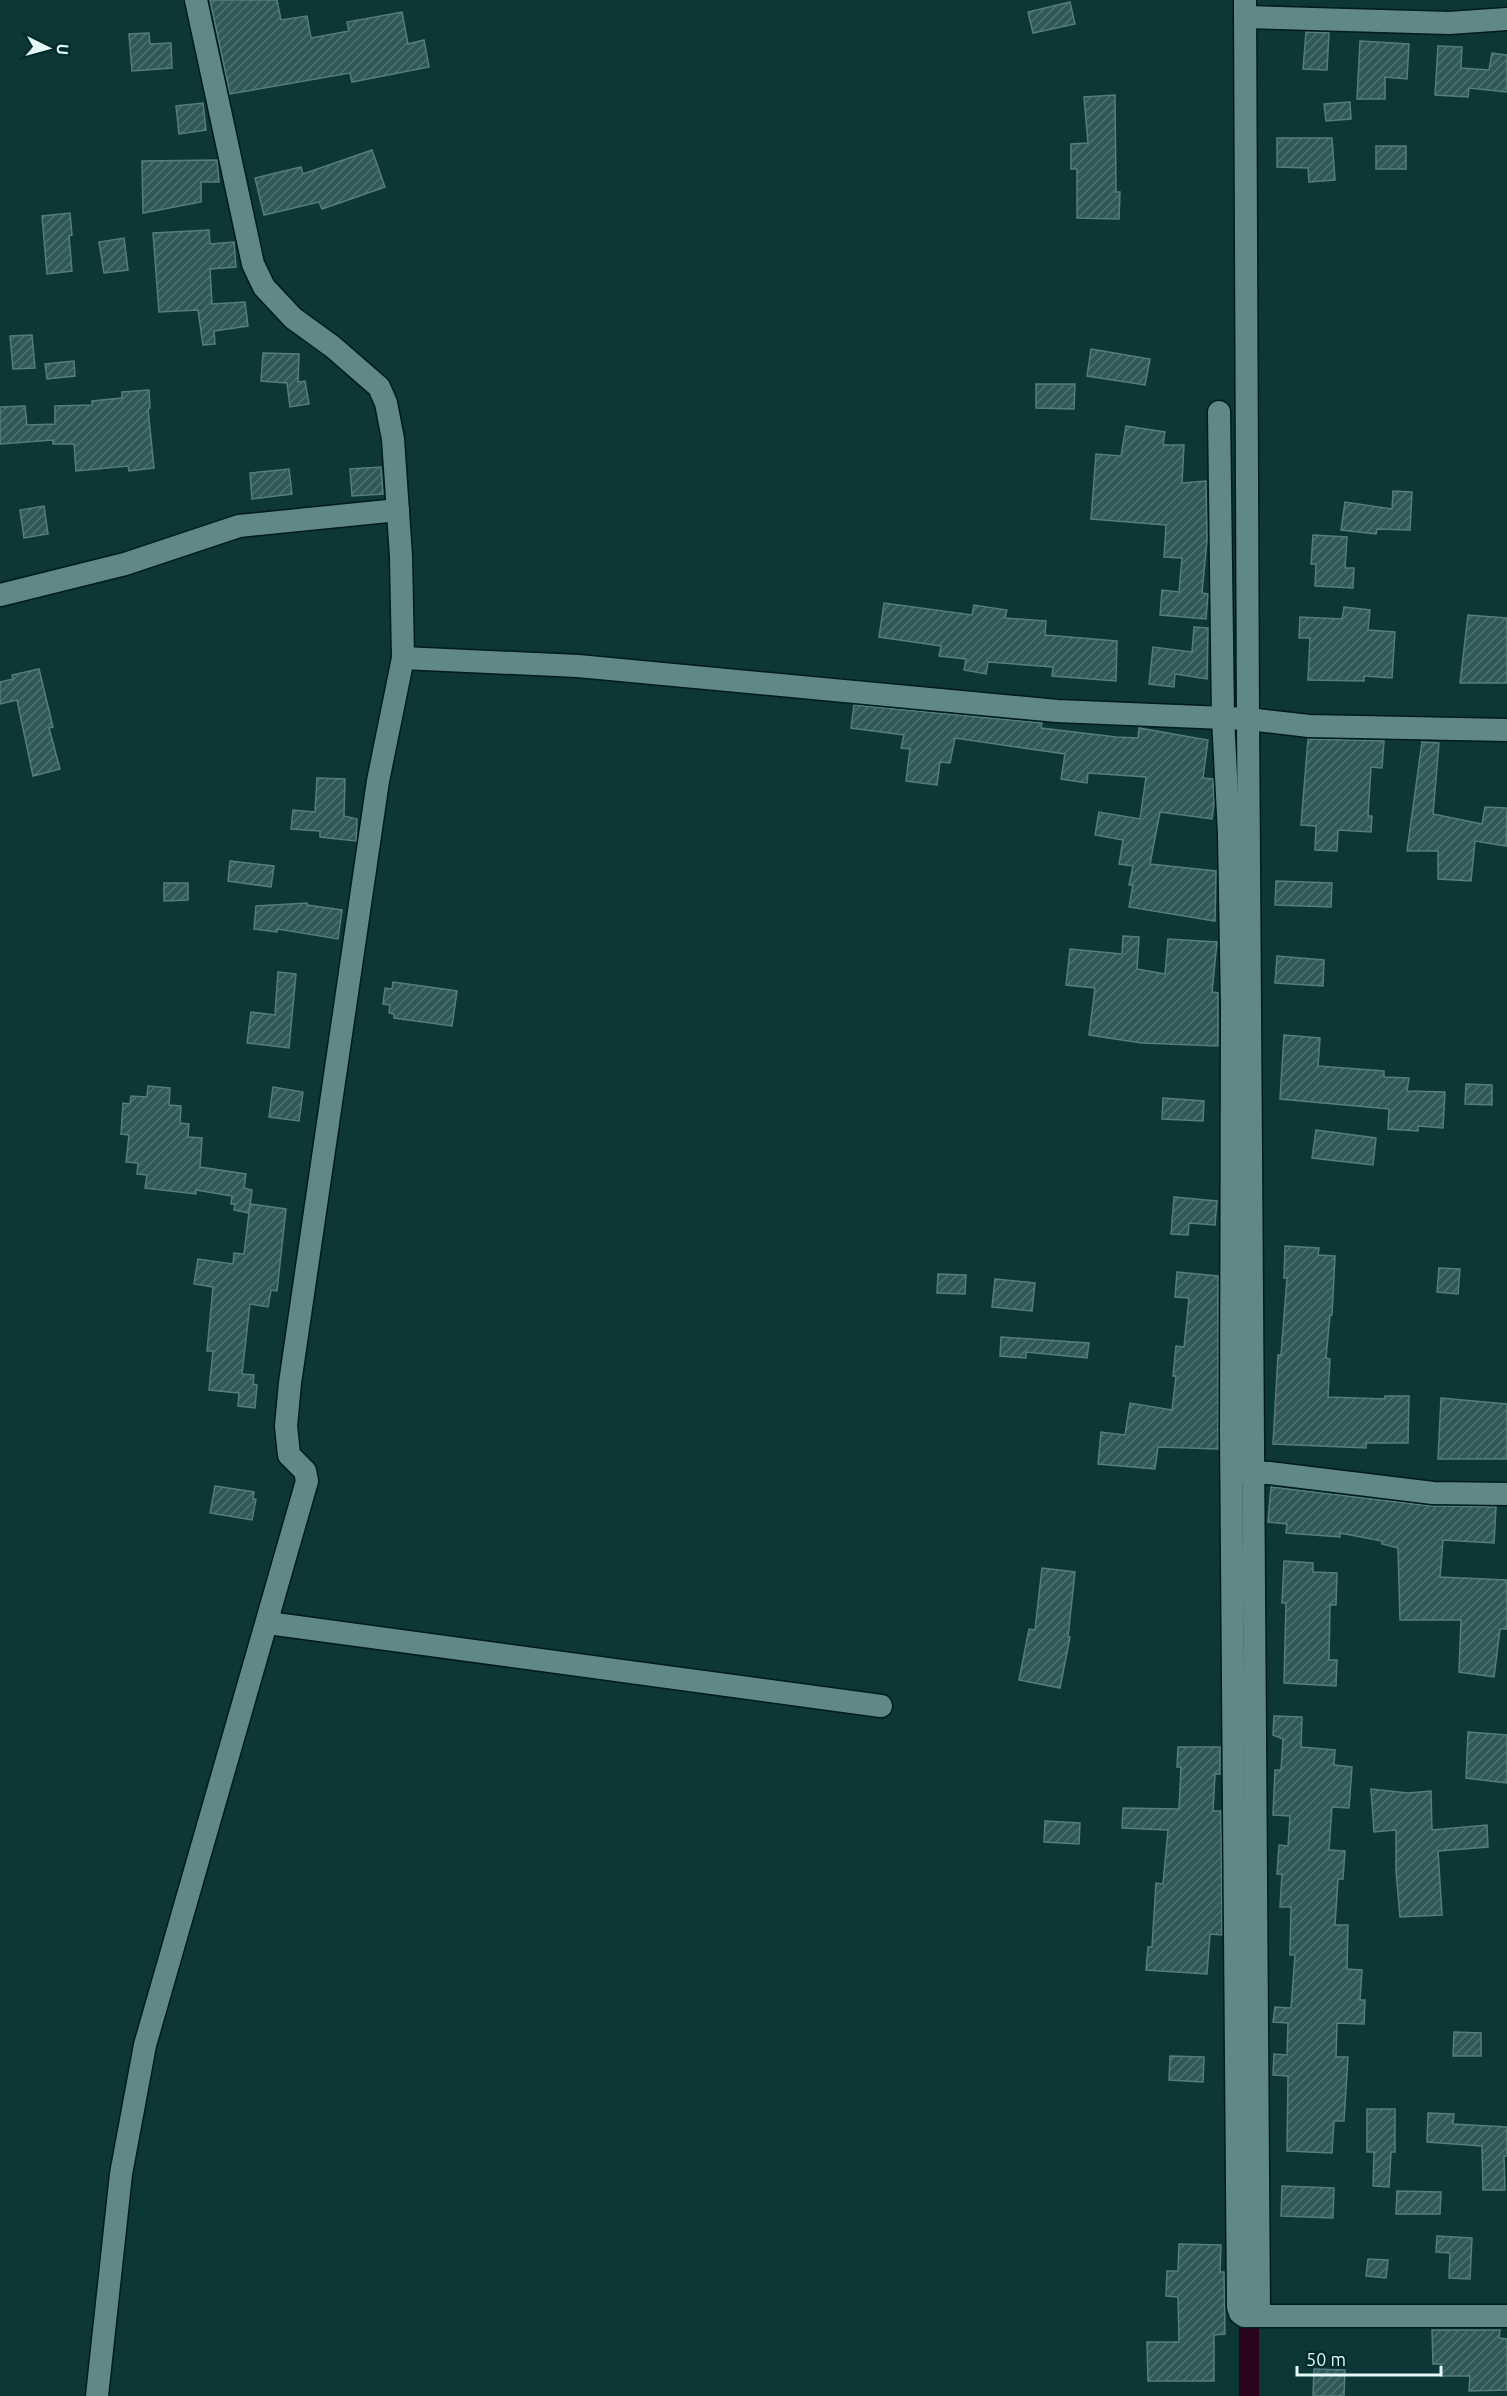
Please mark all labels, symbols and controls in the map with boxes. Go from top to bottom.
north arrow [18,18,78,78]
text: U [53,43,72,56]
scale bar [1297,2339,1441,2377]
text: 50 m [1306,2349,1346,2369]

